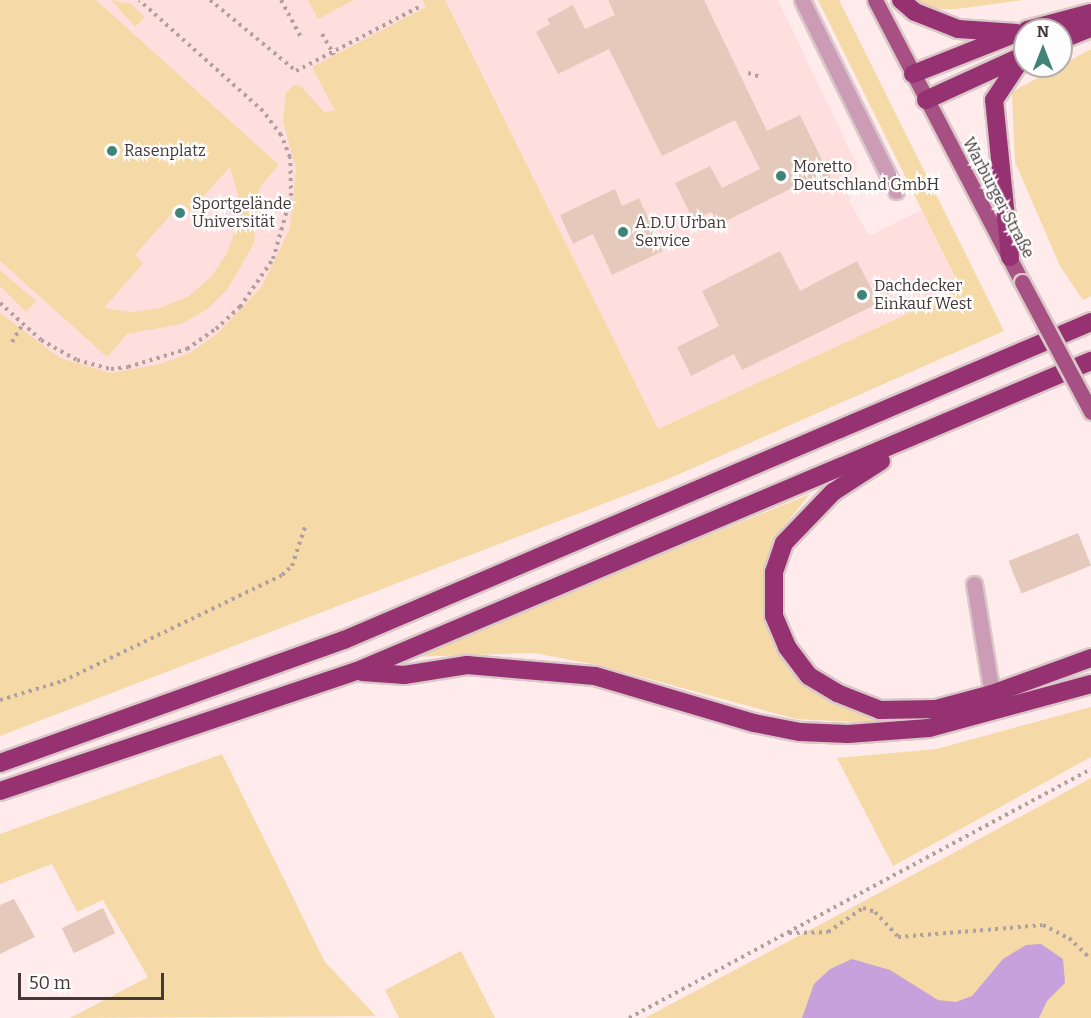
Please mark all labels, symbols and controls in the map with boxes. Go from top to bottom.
north arrow [1013,18,1073,78]
text: N [1037,22,1049,41]
street label: Warburger Straße [958,134,1038,262]
place label: Rasenplatz [124,141,206,161]
marker: Rasenplatz [105,144,119,158]
place label: Moretto Deutschland GmbH [793,157,939,195]
marker: Moretto Deutschland GmbH [774,169,788,183]
place label: Sportgelände Universität [192,194,291,232]
marker: Sportgelände Universität [173,206,187,220]
place label: A.D.U Urban Service [635,213,726,251]
marker: A.D.U Urban Service [616,225,630,239]
place label: Dachdecker Einkauf West [874,276,972,314]
marker: Dachdecker Einkauf West [855,288,869,302]
scale bar [21,961,166,999]
text: 50 m [29,972,71,994]

